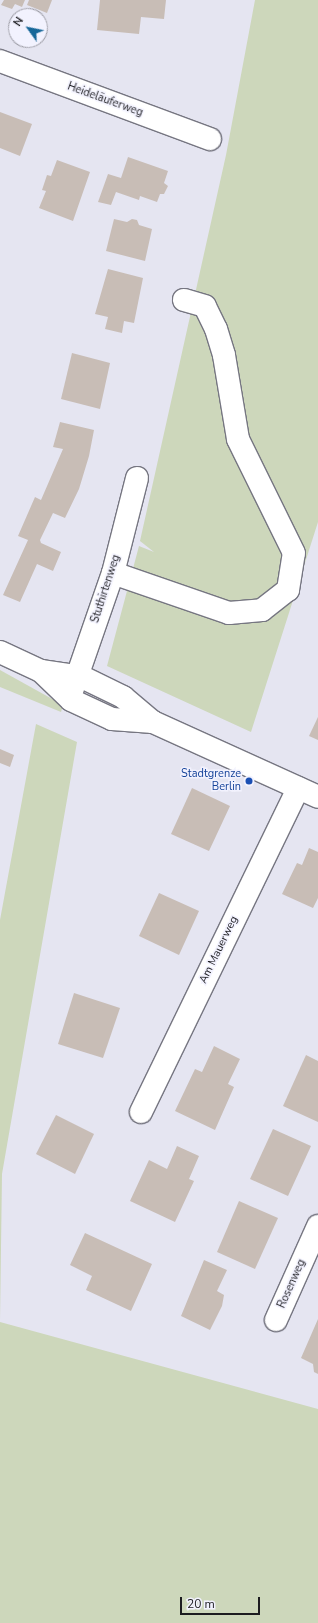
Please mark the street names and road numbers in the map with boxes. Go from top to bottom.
street label: Heideläuferweg [65,80,145,120]
street label: Stuthirtenweg [89,553,123,625]
street label: Am Mauerweg [197,914,241,986]
street label: Rosenweg [275,1257,309,1311]

